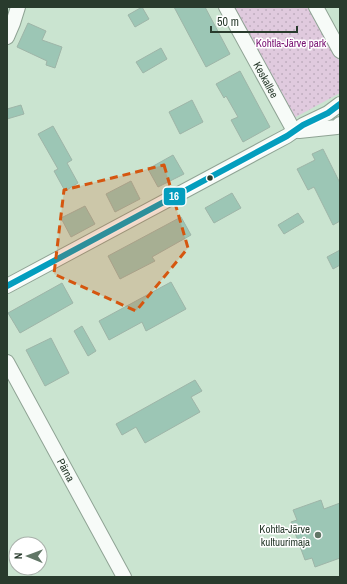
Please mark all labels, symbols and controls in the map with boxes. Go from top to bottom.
scale bar [211,8,297,34]
text: 50 m [217,14,239,30]
park label: Kohtla-Järve park [256,36,327,50]
street label: Keskallee [250,59,281,100]
unlabelled marker [205,173,215,183]
line badge: 16 [163,187,186,206]
text: 16 [169,189,179,203]
street label: Pärna [54,456,78,484]
place label: Kohtla-Järve kultuurimaja [259,522,310,549]
marker: Kohtla-Järve kultuurimaja [313,530,323,540]
north arrow [8,536,48,576]
text: N [11,552,25,559]

